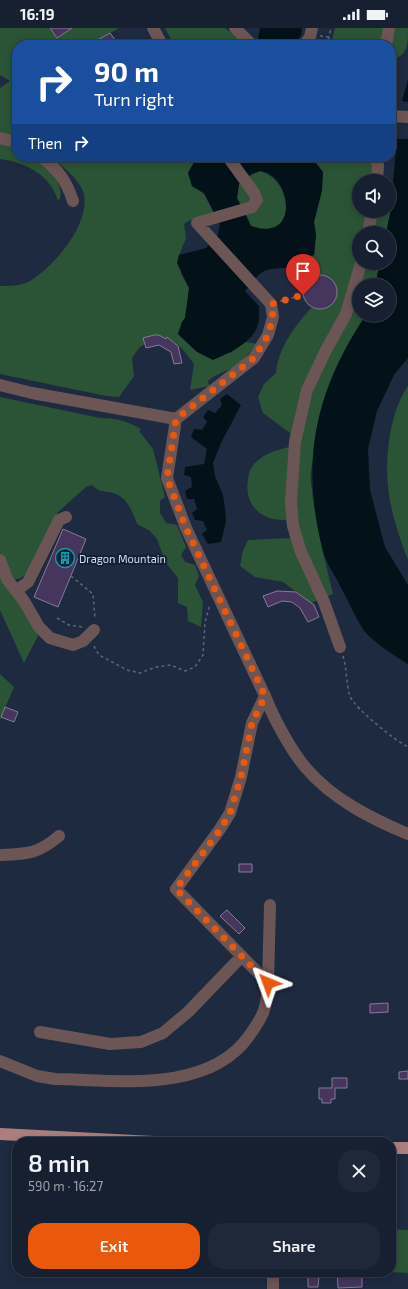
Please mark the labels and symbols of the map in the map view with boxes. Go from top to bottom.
pin [286,254,320,295]
building icon: Dragon Mountain [54,547,76,569]
place label: Dragon Mountain [79,552,166,565]
position arrow [247,962,289,1004]

